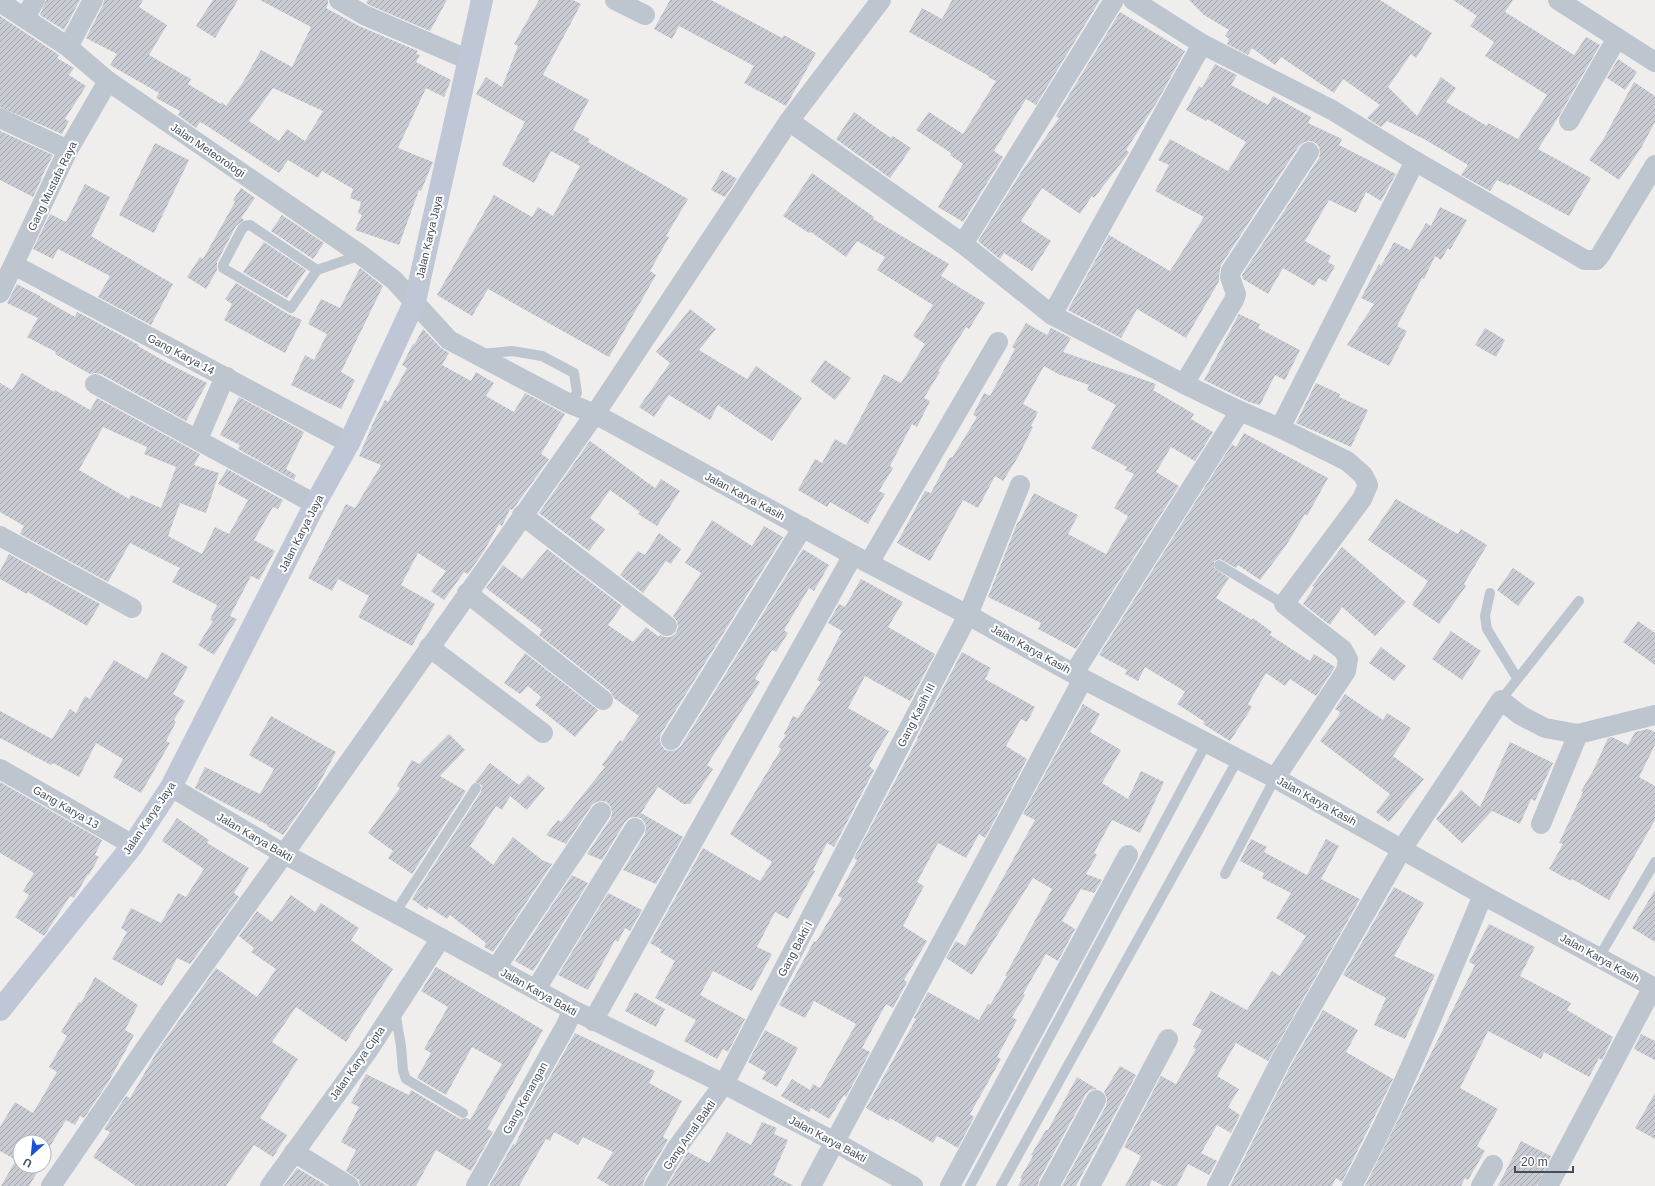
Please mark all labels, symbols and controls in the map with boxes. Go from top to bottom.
street label: Jalan Meteorologi [169,121,247,179]
street label: Gang Mustafa Raya [25,139,79,233]
street label: Jalan Karya Jaya [414,194,445,279]
street label: Gang Karya 14 [146,331,216,377]
street label: Jalan Karya Kasih [703,470,787,522]
street label: Jalan Karya Jaya [276,492,326,573]
street label: Jalan Karya Kasih [989,622,1073,676]
street label: Gang Kasih III [895,681,937,749]
street label: Jalan Karya Kasih [1275,774,1359,828]
street label: Jalan Karya Jaya [120,779,178,856]
street label: Gang Karya 13 [31,783,101,831]
street label: Jalan Karya Bakti [215,810,295,864]
street label: Gang Bakti I [775,919,815,979]
street label: Jalan Karya Kasih [1558,931,1642,985]
street label: Jalan Karya Bakti [499,966,579,1018]
street label: Jalan Karya Cipta [327,1023,387,1102]
street label: Gang Kenangan [500,1060,550,1136]
street label: Gang Amal Bakti [661,1098,717,1172]
street label: Jalan Karya Bakti [787,1114,869,1164]
north arrow [12,1134,52,1174]
scale bar [1515,1148,1573,1174]
text: 20 m [1521,1155,1548,1169]
text: U [21,1156,34,1170]

